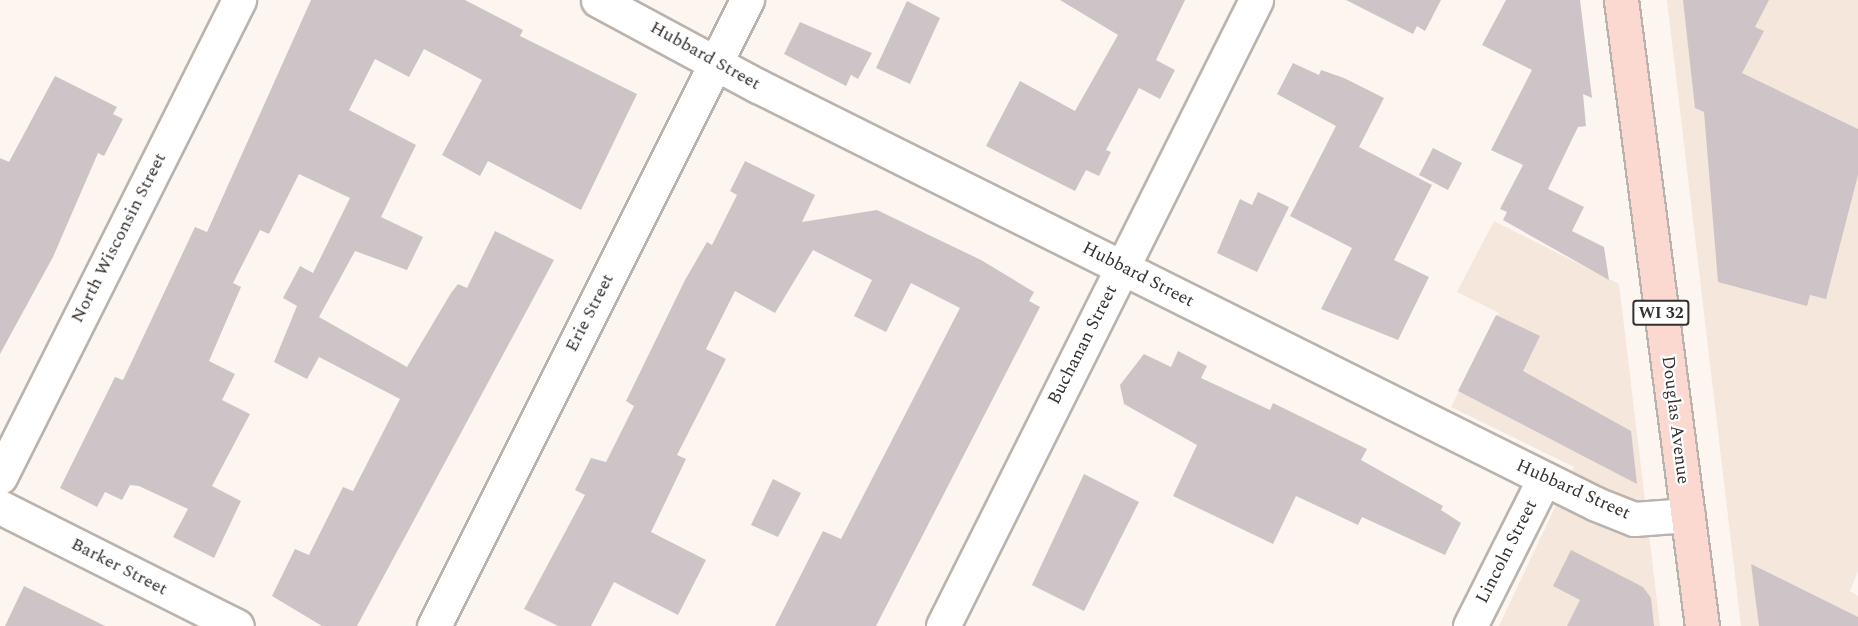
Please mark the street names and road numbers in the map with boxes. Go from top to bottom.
street label: Hubbard Street [646,17,764,95]
street label: North Wisconsin Street [67,149,171,327]
street label: Hubbard Street [1078,238,1198,312]
street label: Erie Street [561,270,619,356]
street label: Buchanan Street [1044,282,1122,408]
road number: WI 32 [1631,300,1691,326]
street label: Douglas Avenue [1656,355,1694,485]
street label: Hubbard Street [1513,455,1633,525]
street label: Lincoln Street [1472,497,1542,607]
street label: Barker Street [67,534,171,600]

